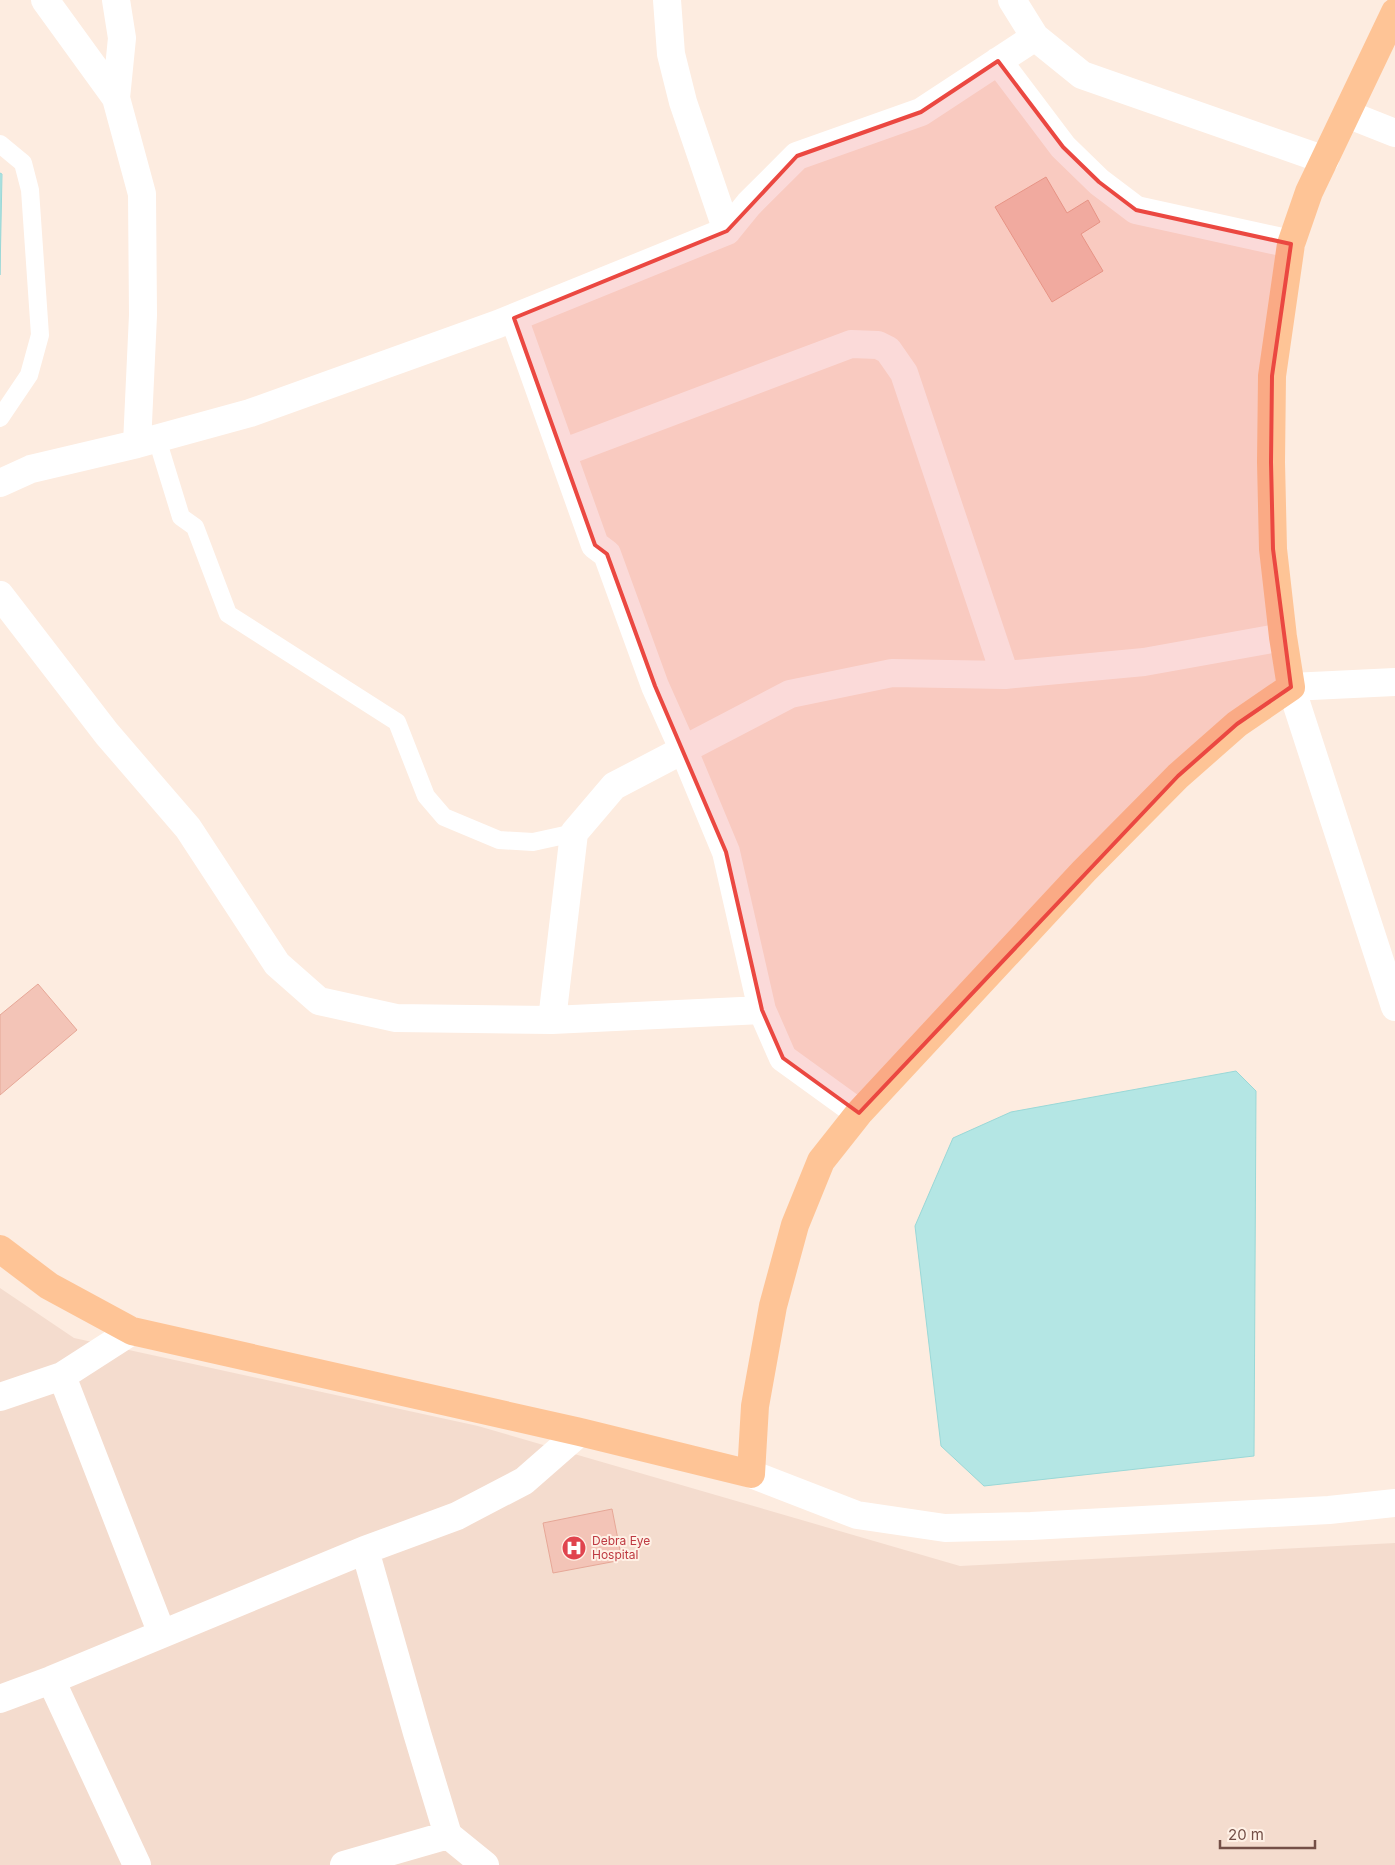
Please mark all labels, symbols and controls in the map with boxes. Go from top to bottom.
place label: Debra Eye Hospital [592,1533,650,1562]
hospital icon: Debra Eye Hospital [561,1535,587,1561]
scale bar [1220,1818,1315,1850]
text: 20 m [1228,1825,1264,1844]

